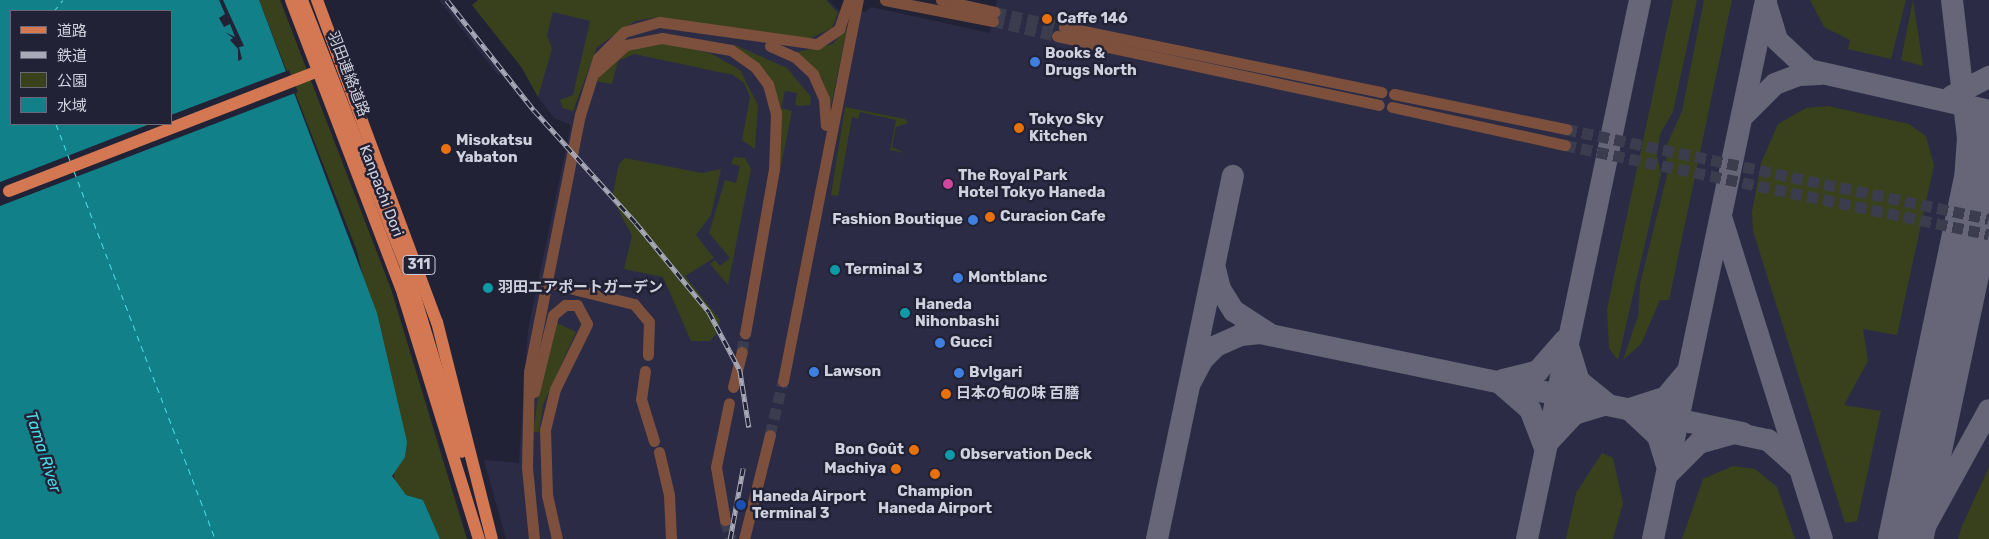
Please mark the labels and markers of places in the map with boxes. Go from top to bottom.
place label: Caffe 146 [1057,10,1128,28]
marker: Caffe 146 [1041,13,1053,25]
place label: Books & Drugs North [1045,44,1137,79]
marker: Books & Drugs North [1029,56,1041,68]
place label: Tokyo Sky Kitchen [1029,110,1104,145]
marker: Tokyo Sky Kitchen [1013,122,1025,134]
place label: Misokatsu Yabaton [456,131,532,166]
marker: Misokatsu Yabaton [440,143,452,155]
place label: The Royal Park Hotel Tokyo Haneda [958,166,1106,201]
marker: The Royal Park Hotel Tokyo Haneda [942,178,954,190]
place label: Curacion Cafe [1000,208,1106,226]
place label: Fashion Boutique [832,211,963,229]
marker: Curacion Cafe [984,211,996,223]
marker: Fashion Boutique [967,214,979,226]
place label: Terminal 3 [845,261,923,279]
marker: Terminal 3 [829,264,841,276]
place label: Montblanc [968,269,1047,287]
marker: Montblanc [952,272,964,284]
place label: 羽田エアポートガーデン [498,279,663,297]
marker: 羽田エアポートガーデン [482,282,494,294]
place label: Haneda Nihonbashi [915,295,999,330]
marker: Haneda Nihonbashi [899,307,911,319]
place label: Gucci [950,334,992,352]
marker: Gucci [934,337,946,349]
place label: Lawson [824,363,881,381]
place label: Bvlgari [969,364,1022,382]
marker: Lawson [808,366,820,378]
marker: Bvlgari [953,367,965,379]
place label: 日本の旬の味 百膳 [956,385,1079,403]
marker: 日本の旬の味 百膳 [940,388,952,400]
place label: Bon Goût [835,441,904,459]
marker: Bon Goût [908,444,920,456]
place label: Observation Deck [960,446,1092,464]
marker: Observation Deck [944,449,956,461]
place label: Machiya [824,460,886,478]
marker: Machiya [890,463,902,475]
marker: Champion Haneda Airport [929,468,941,480]
place label: Champion Haneda Airport [878,482,992,517]
place label: Haneda Airport Terminal 3 [752,487,866,522]
marker: Haneda Airport Terminal 3 [734,498,748,512]

